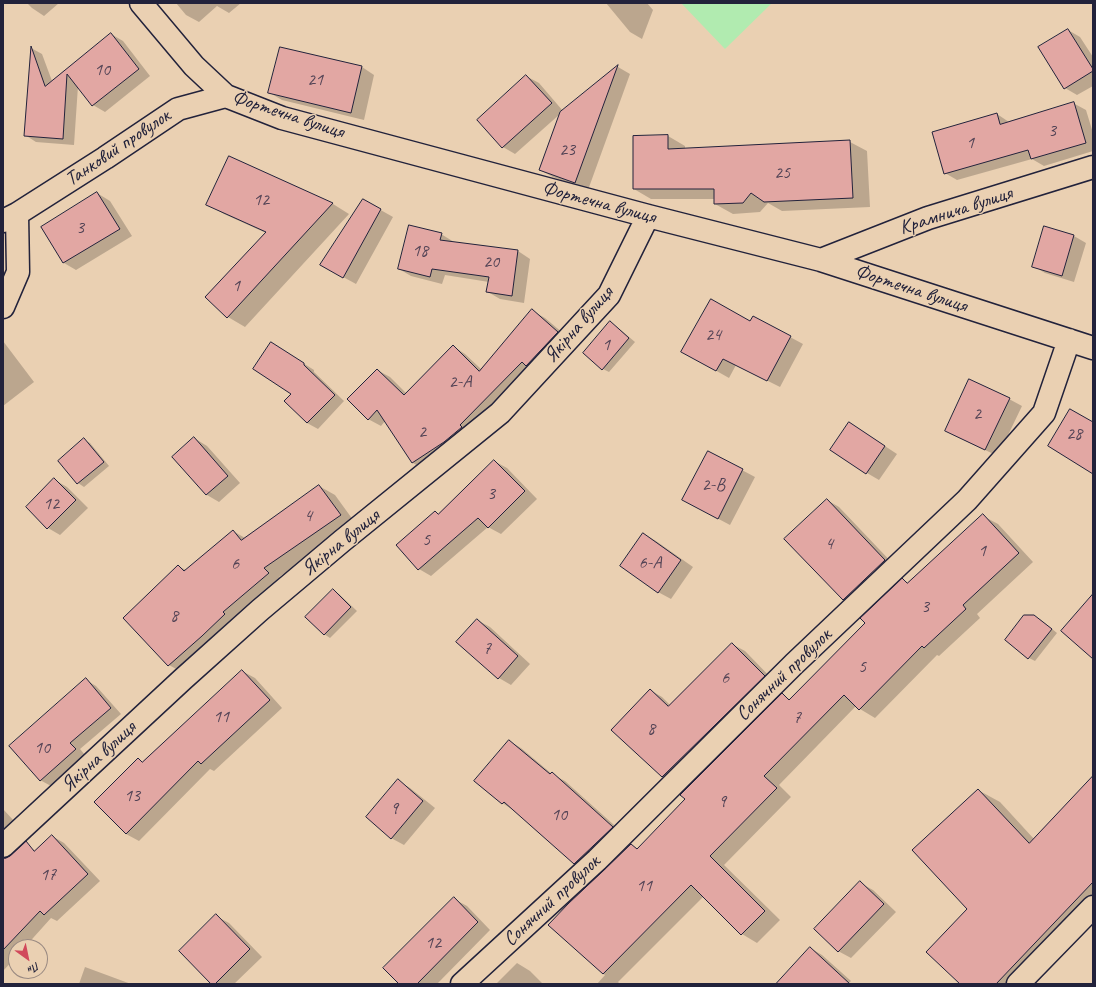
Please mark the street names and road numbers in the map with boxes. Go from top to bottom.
street label: Фортечна вулиця [229,86,347,144]
street label: Танковий провулок [61,104,175,192]
street label: Фортечна вулиця [540,176,658,230]
street label: Крамнича вулиця [897,181,1015,241]
street label: Фортечна вулиця [852,260,970,318]
street label: Якірна вулиця [539,282,619,368]
street label: Якірна вулиця [297,504,385,582]
street label: Сонячний провулок [731,624,837,726]
street label: Якірна вулиця [57,716,141,798]
street label: Сонячний провулок [499,850,605,952]

